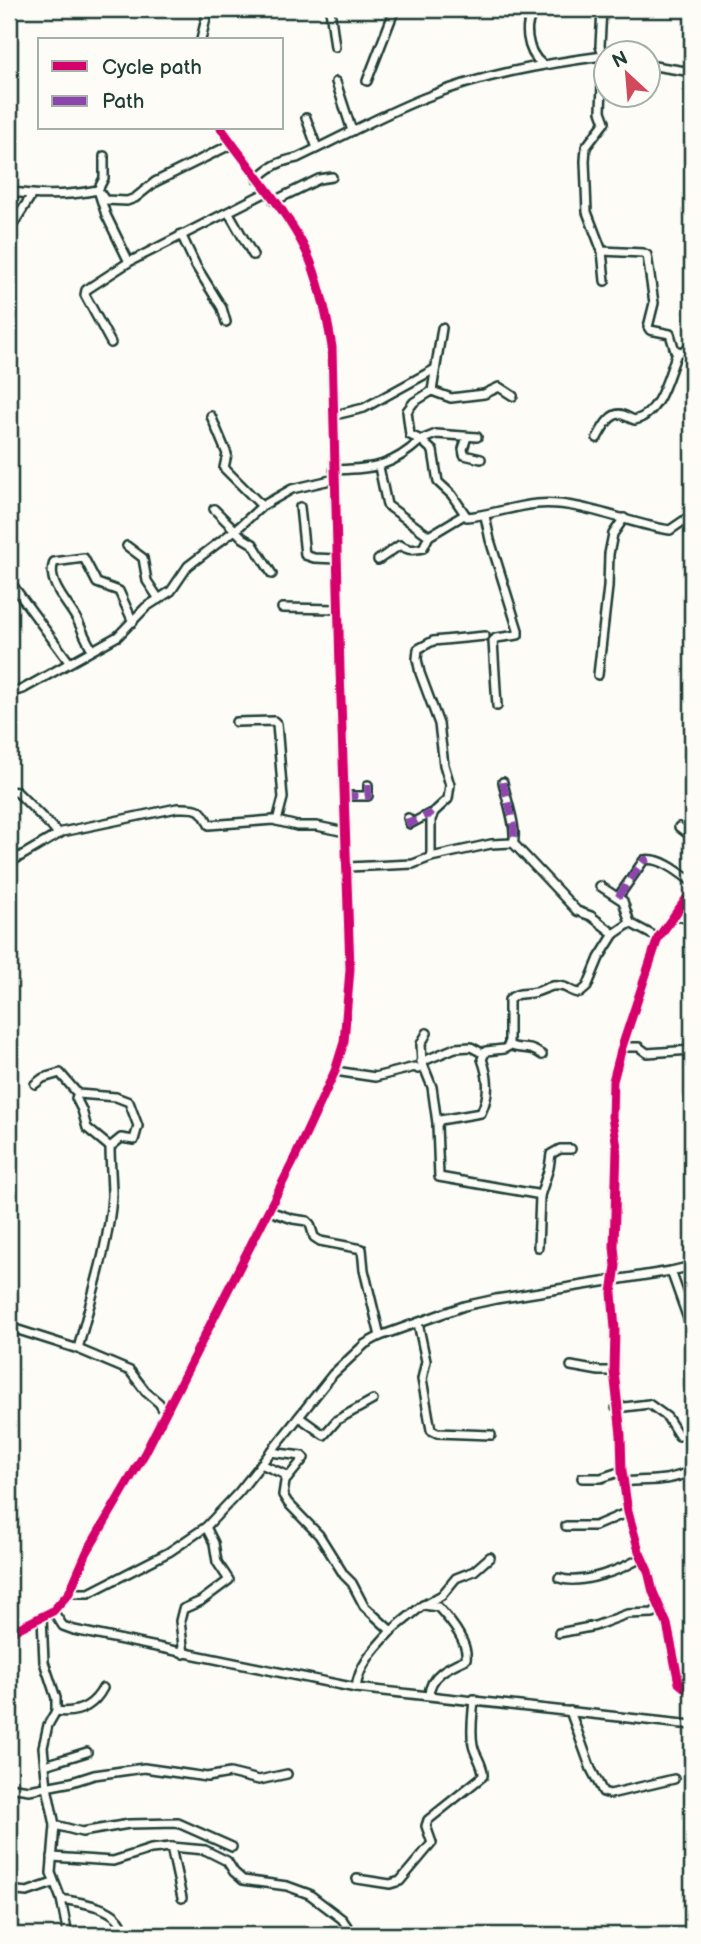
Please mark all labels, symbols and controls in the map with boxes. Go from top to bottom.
legend [38,38,284,130]
north arrow [592,38,662,108]
text: N [609,47,632,74]
text: Cycle path [102,55,202,80]
text: Path [102,89,144,114]

